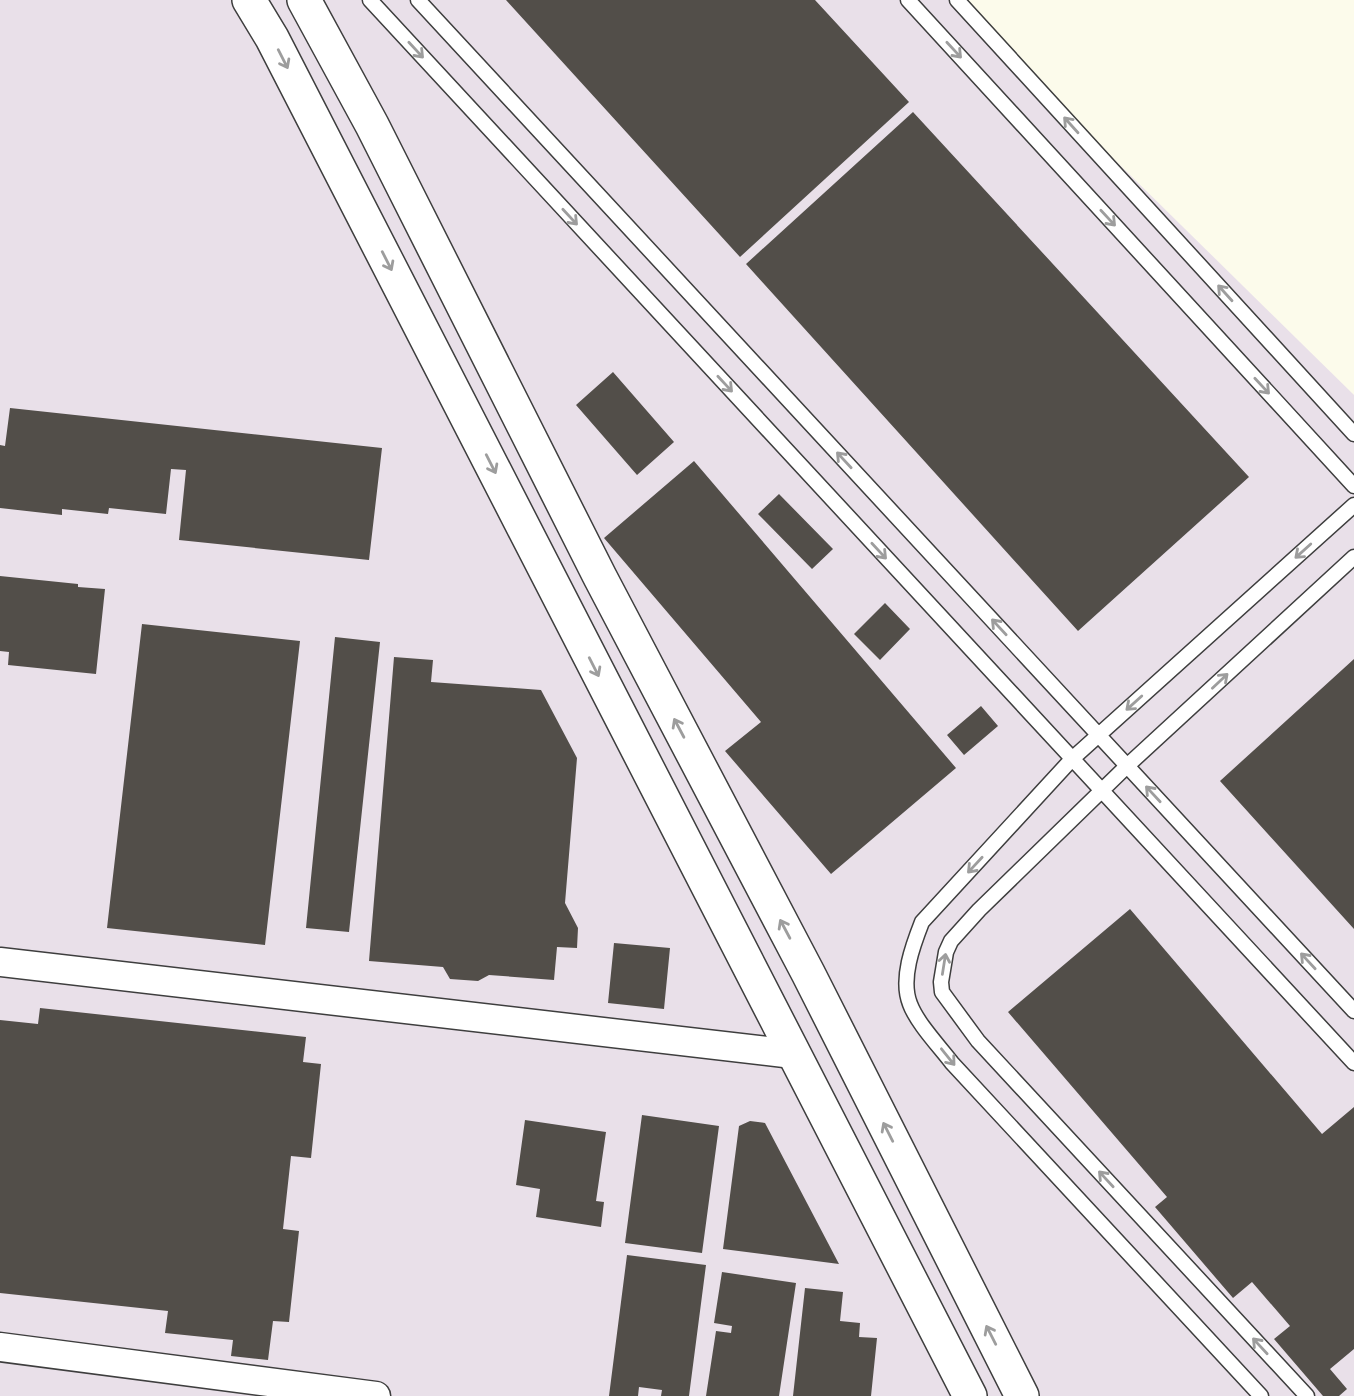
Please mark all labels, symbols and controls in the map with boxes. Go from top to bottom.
one-way arrow [408,41,424,59]
one-way arrow [946,41,962,59]
one-way arrow [276,48,290,69]
one-way arrow [1063,117,1080,134]
one-way arrow [562,208,578,226]
one-way arrow [1100,209,1116,227]
one-way arrow [381,250,395,271]
one-way arrow [1217,284,1233,302]
one-way arrow [717,375,733,393]
one-way arrow [1253,377,1270,394]
one-way arrow [836,451,852,469]
one-way arrow [484,453,498,474]
one-way arrow [871,542,888,559]
one-way arrow [1294,543,1312,559]
one-way arrow [990,619,1007,636]
one-way arrow [588,656,602,677]
one-way arrow [1211,673,1229,689]
one-way arrow [1125,695,1143,711]
one-way arrow [672,718,686,739]
one-way arrow [1145,786,1162,803]
one-way arrow [966,856,983,873]
one-way arrow [778,920,792,940]
one-way arrow [1299,953,1316,970]
one-way arrow [938,954,951,976]
one-way arrow [940,1048,956,1066]
one-way arrow [881,1122,895,1143]
one-way arrow [1097,1171,1114,1188]
one-way arrow [984,1325,997,1346]
one-way arrow [1252,1337,1268,1355]

